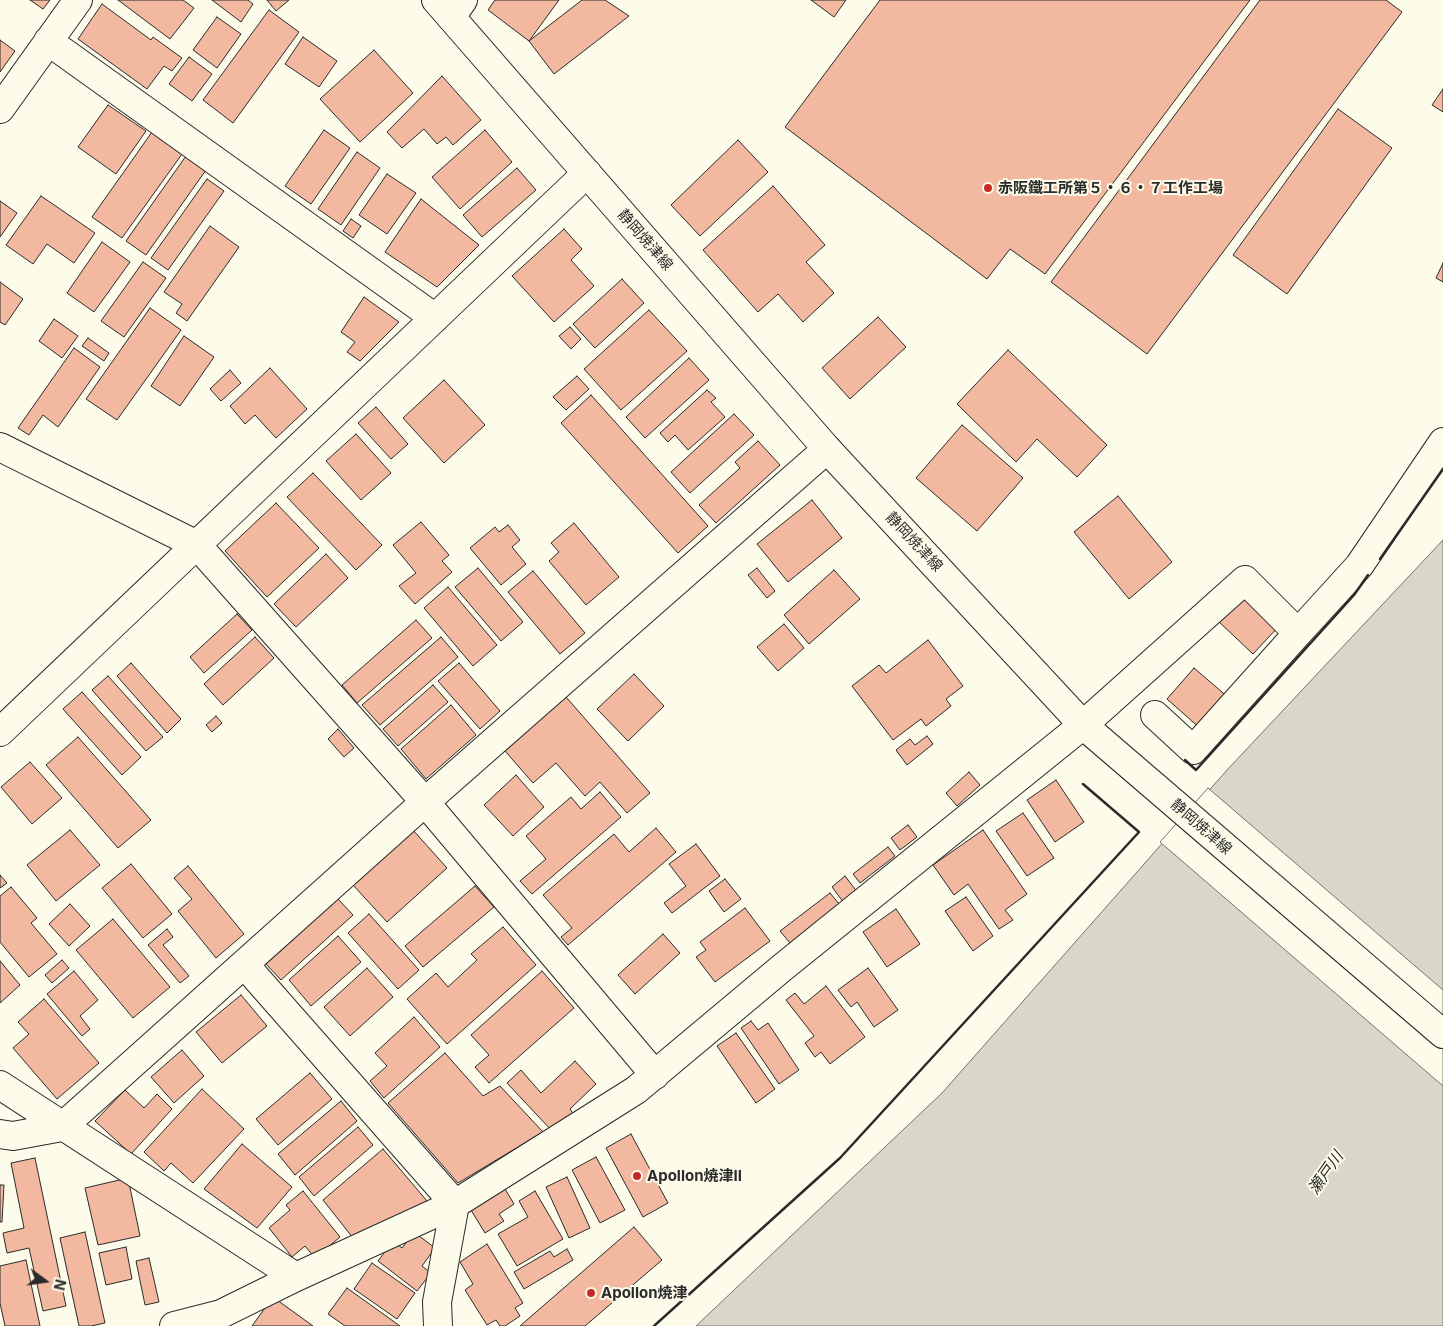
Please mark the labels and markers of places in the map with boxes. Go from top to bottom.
place label: 赤阪鐵工所第５・６・７工作工場 [998,179,1223,197]
marker: 赤阪鐵工所第５・６・７工作工場 [982,182,994,194]
place label: Apollon焼津II [647,1167,742,1185]
marker: Apollon焼津II [631,1170,643,1182]
place label: Apollon焼津 [601,1284,688,1302]
marker: Apollon焼津 [585,1287,597,1299]

